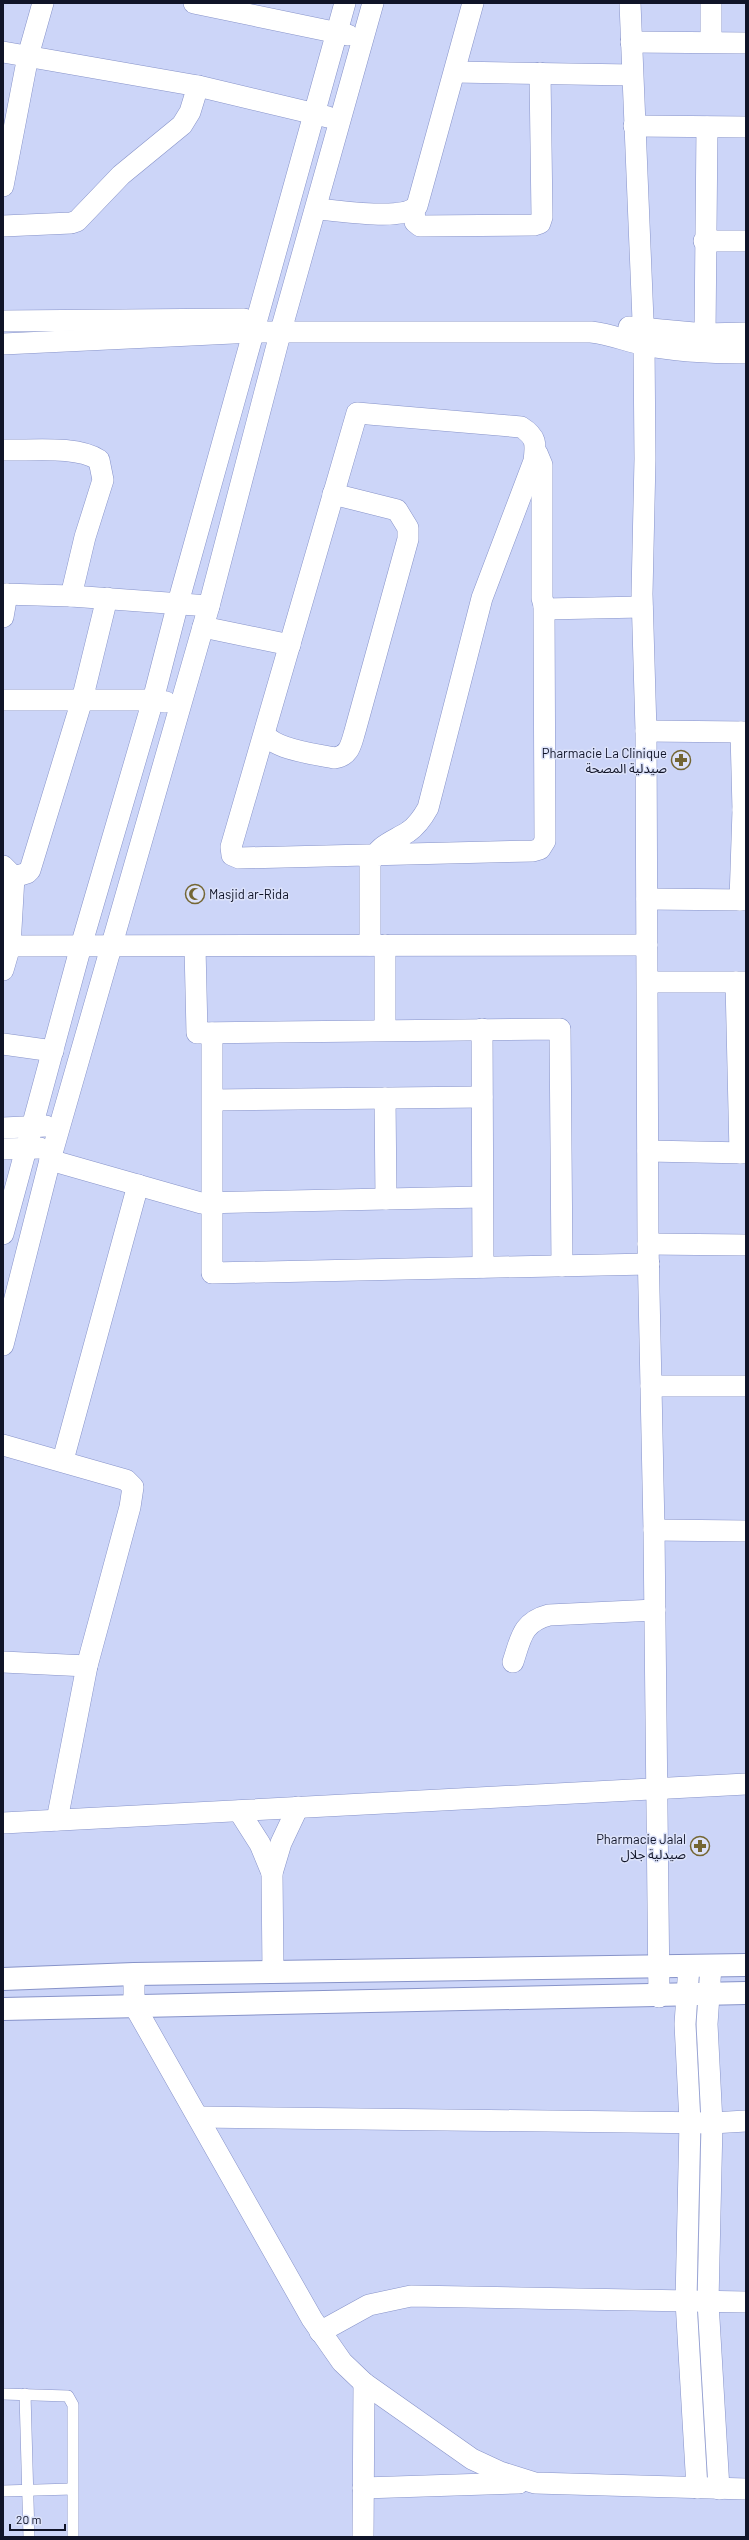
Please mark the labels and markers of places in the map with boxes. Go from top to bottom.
place label: Pharmacie La Clinique صيدلية المصحة [542,745,667,776]
pharmacy icon: Pharmacie La Clinique صيدلية المصحة [670,749,692,771]
mosque icon: Masjid ar-Rida [184,883,206,905]
place label: Masjid ar-Rida [209,886,289,902]
place label: Pharmacie Jalal صيدلية جلال [596,1831,686,1863]
pharmacy icon: Pharmacie Jalal صيدلية جلال [689,1835,711,1857]

